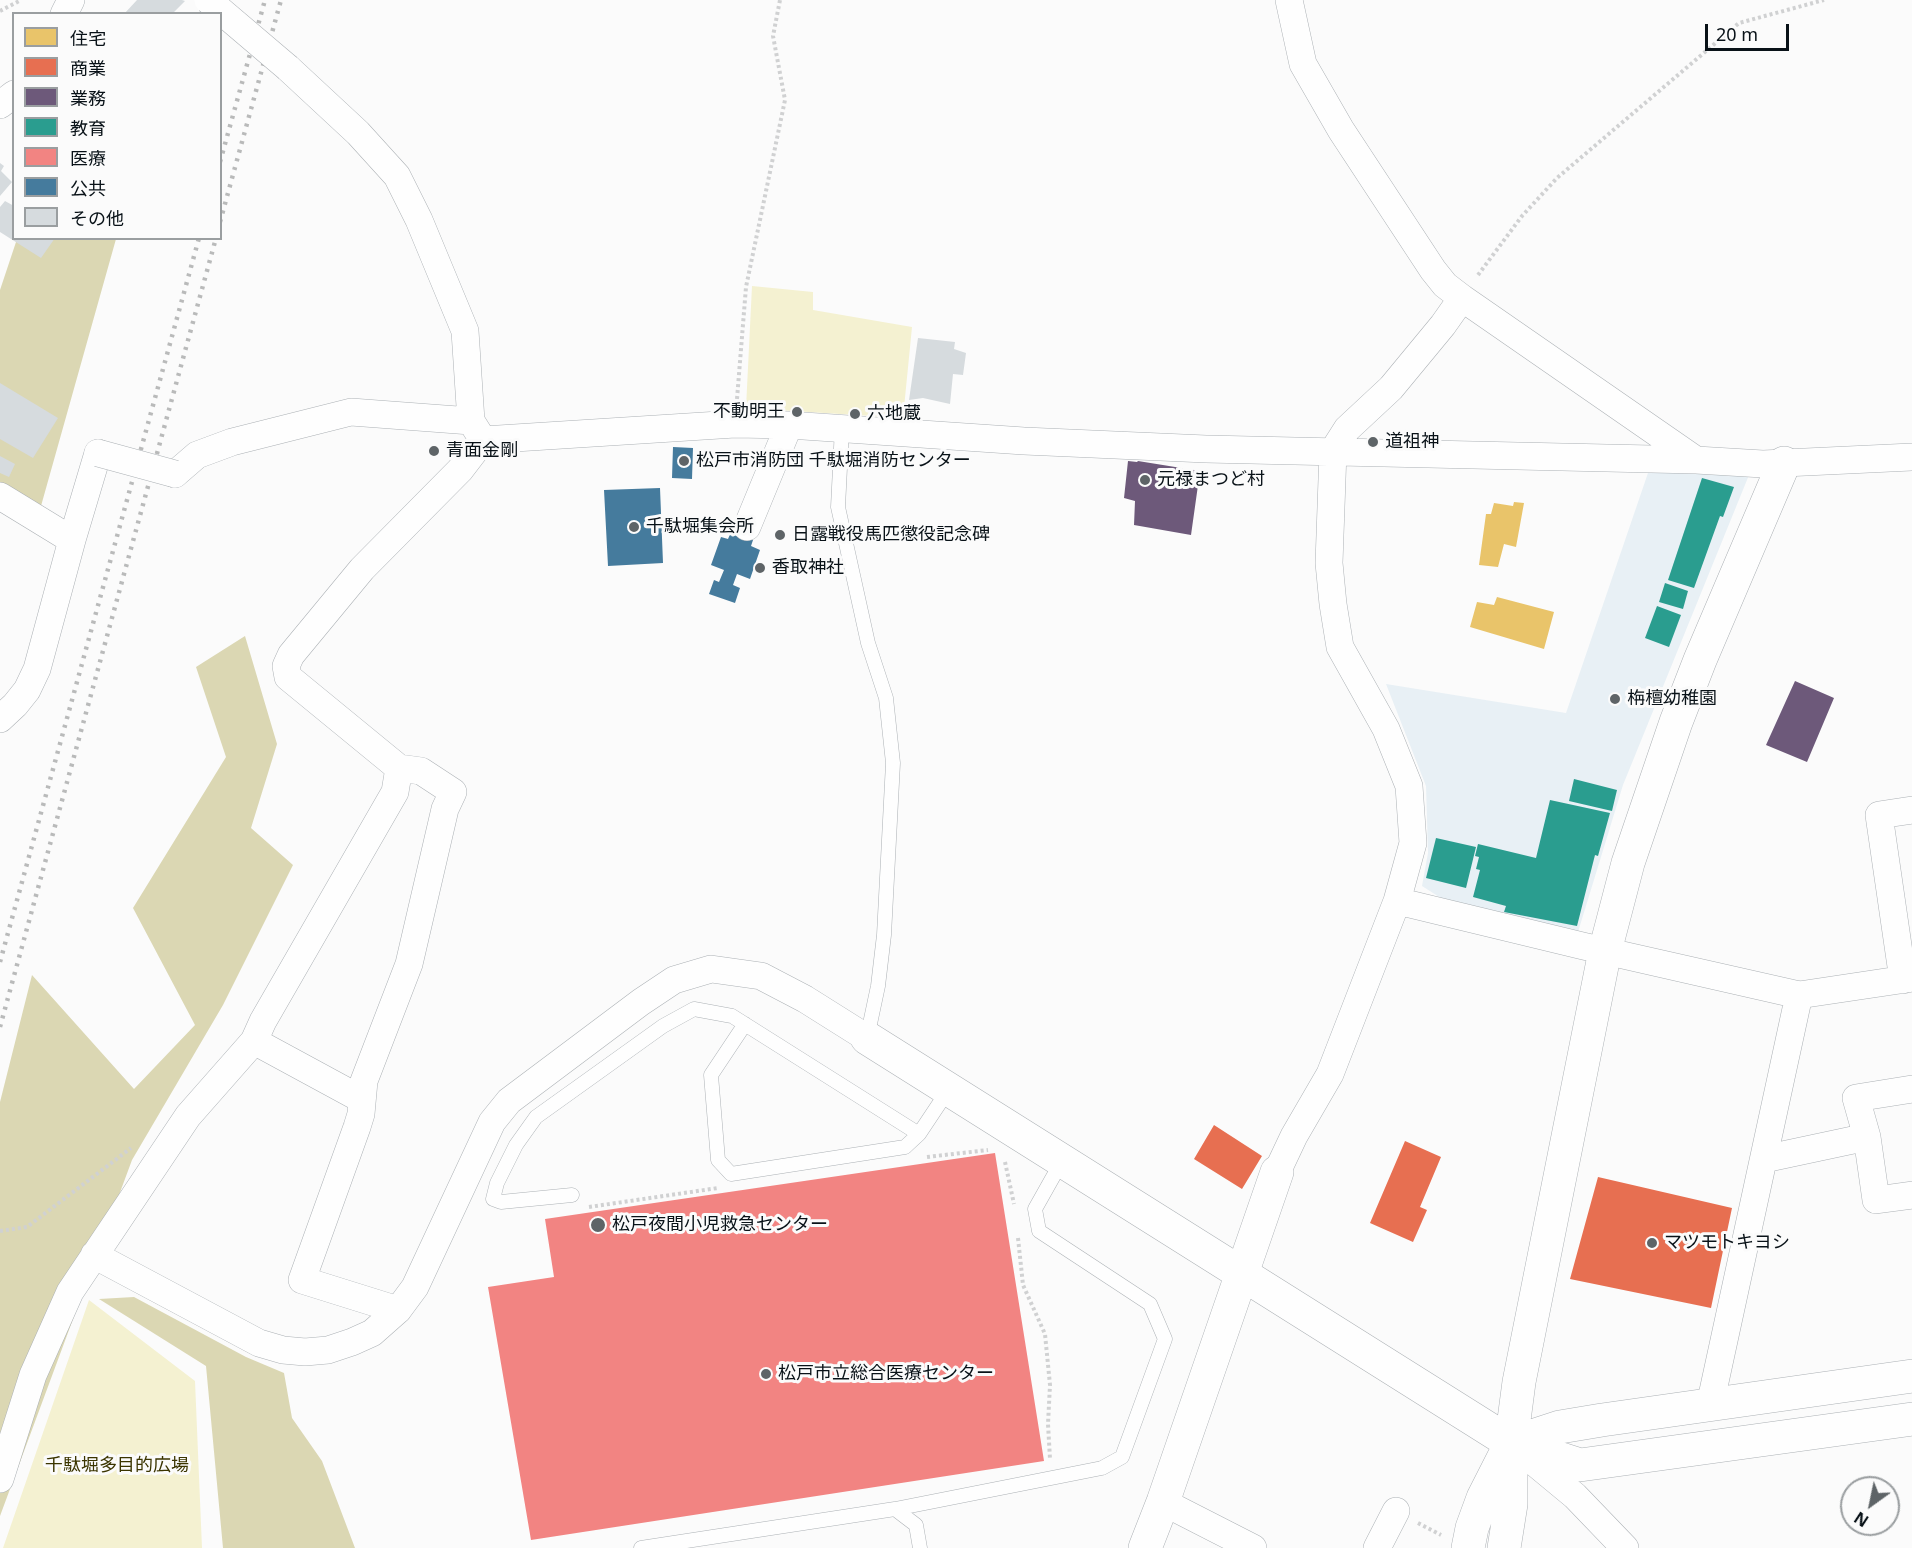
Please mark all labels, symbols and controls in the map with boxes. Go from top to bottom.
legend [12,12,222,240]
scale bar [1708,12,1792,50]
text: 20 m [1716,22,1758,46]
text: 住宅 [70,26,106,50]
text: 商業 [70,56,106,80]
text: 業務 [70,86,106,110]
text: 教育 [70,116,106,140]
text: 医療 [70,146,106,170]
text: 公共 [70,176,106,200]
text: その他 [70,206,124,230]
place label: 不動明王 [713,401,785,423]
place label: 六地蔵 [867,403,921,425]
marker: 不動明王 [790,405,804,419]
marker: 六地蔵 [848,407,862,421]
place label: 道祖神 [1385,431,1439,453]
marker: 道祖神 [1366,435,1380,449]
place label: 青面金剛 [446,440,518,462]
marker: 青面金剛 [427,444,441,458]
place label: 松戸市消防団 千駄堀消防センター [696,450,971,472]
marker: 松戸市消防団 千駄堀消防センター [677,454,691,468]
place label: 元禄まつど村 [1157,469,1265,491]
marker: 元禄まつど村 [1138,473,1152,487]
place label: 千駄堀集会所 [646,516,754,538]
marker: 千駄堀集会所 [627,520,641,534]
place label: 日露戦役馬匹懲役記念碑 [792,524,990,546]
marker: 日露戦役馬匹懲役記念碑 [773,528,787,542]
place label: 香取神社 [772,557,844,579]
marker: 香取神社 [753,561,767,575]
place label: 栴檀幼稚園 [1627,688,1717,710]
marker: 栴檀幼稚園 [1608,692,1622,706]
place label: 松戸夜間小児救急センター [612,1214,828,1236]
marker: 松戸夜間小児救急センター [589,1216,607,1234]
place label: マツモトキヨシ [1664,1232,1790,1254]
marker: マツモトキヨシ [1645,1236,1659,1250]
place label: 松戸市立総合医療センター [778,1363,994,1385]
marker: 松戸市立総合医療センター [759,1367,773,1381]
park label: 千駄堀多目的広場 [45,1455,189,1477]
north arrow [1840,1476,1900,1536]
text: N [1850,1507,1873,1532]

